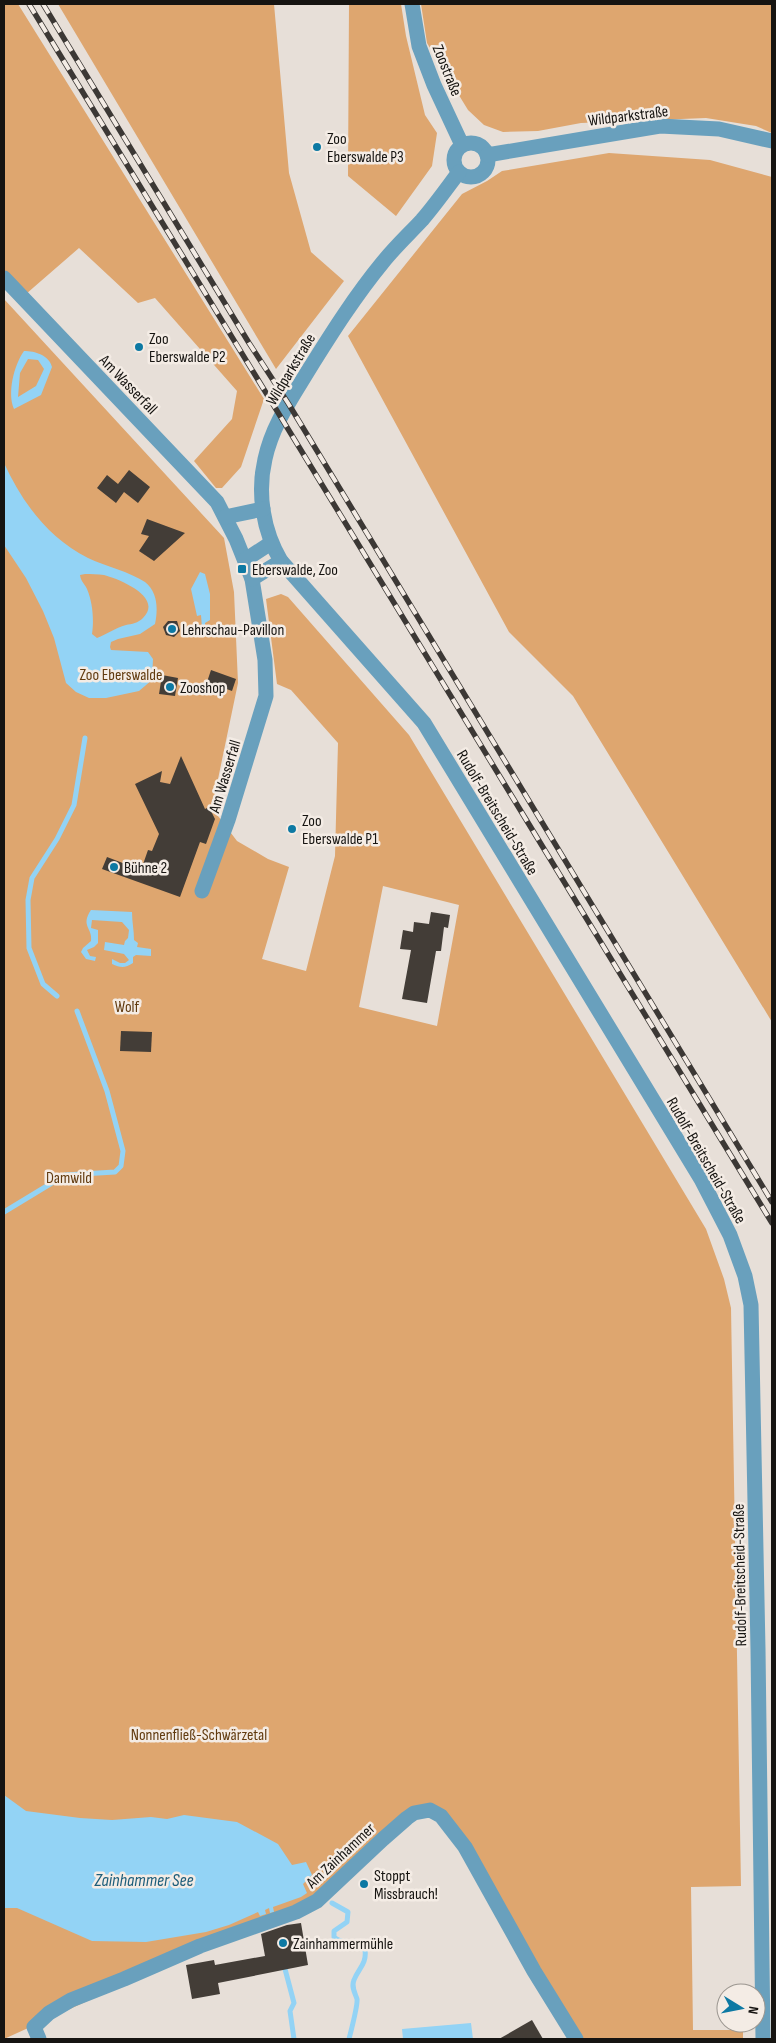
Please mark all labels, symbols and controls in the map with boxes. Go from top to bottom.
street label: Zoostraße [428,42,466,99]
street label: Wildparkstraße [587,102,669,131]
place label: Zoo Eberswalde P3 [327,130,404,167]
marker: Zoo Eberswalde P3 [311,141,323,153]
place label: Zoo Eberswalde P2 [149,330,226,367]
street label: Wildparkstraße [262,330,320,409]
marker: Zoo Eberswalde P2 [133,341,145,353]
street label: Am Wasserfall [94,351,161,419]
place label: Eberswalde, Zoo [252,561,338,580]
marker: Eberswalde, Zoo [236,563,248,575]
place label: Lehrschau-Pavillon [182,621,284,640]
marker: Lehrschau-Pavillon [166,623,178,635]
park label: Zoo Eberswalde [80,666,162,685]
place label: Zooshop [180,679,225,698]
marker: Zooshop [164,681,176,693]
street label: Am Wasserfall [205,738,246,816]
street label: Rudolf-Breitscheid-Straße [452,747,542,879]
place label: Zoo Eberswalde P1 [302,812,378,849]
marker: Zoo Eberswalde P1 [286,823,298,835]
place label: Bühne 2 [124,859,167,878]
marker: Bühne 2 [108,861,120,873]
park label: Wolf [115,998,140,1017]
street label: Rudolf-Breitscheid-Straße [662,1094,750,1227]
park label: Damwild [46,1169,92,1188]
street label: Rudolf-Breitscheid-Straße [730,1504,751,1646]
park label: Nonnenfließ-Schwärzetal [131,1726,267,1745]
street label: Am Zainhammer [302,1819,380,1893]
place label: Stoppt Missbrauch! [374,1867,438,1904]
water label: Zainhammer See [93,1870,194,1891]
marker: Stoppt Missbrauch! [358,1878,370,1890]
place label: Zainhammermühle [293,1935,393,1954]
marker: Zainhammermühle [277,1937,289,1949]
north arrow [716,1983,766,2033]
text: N [744,2005,762,2015]

